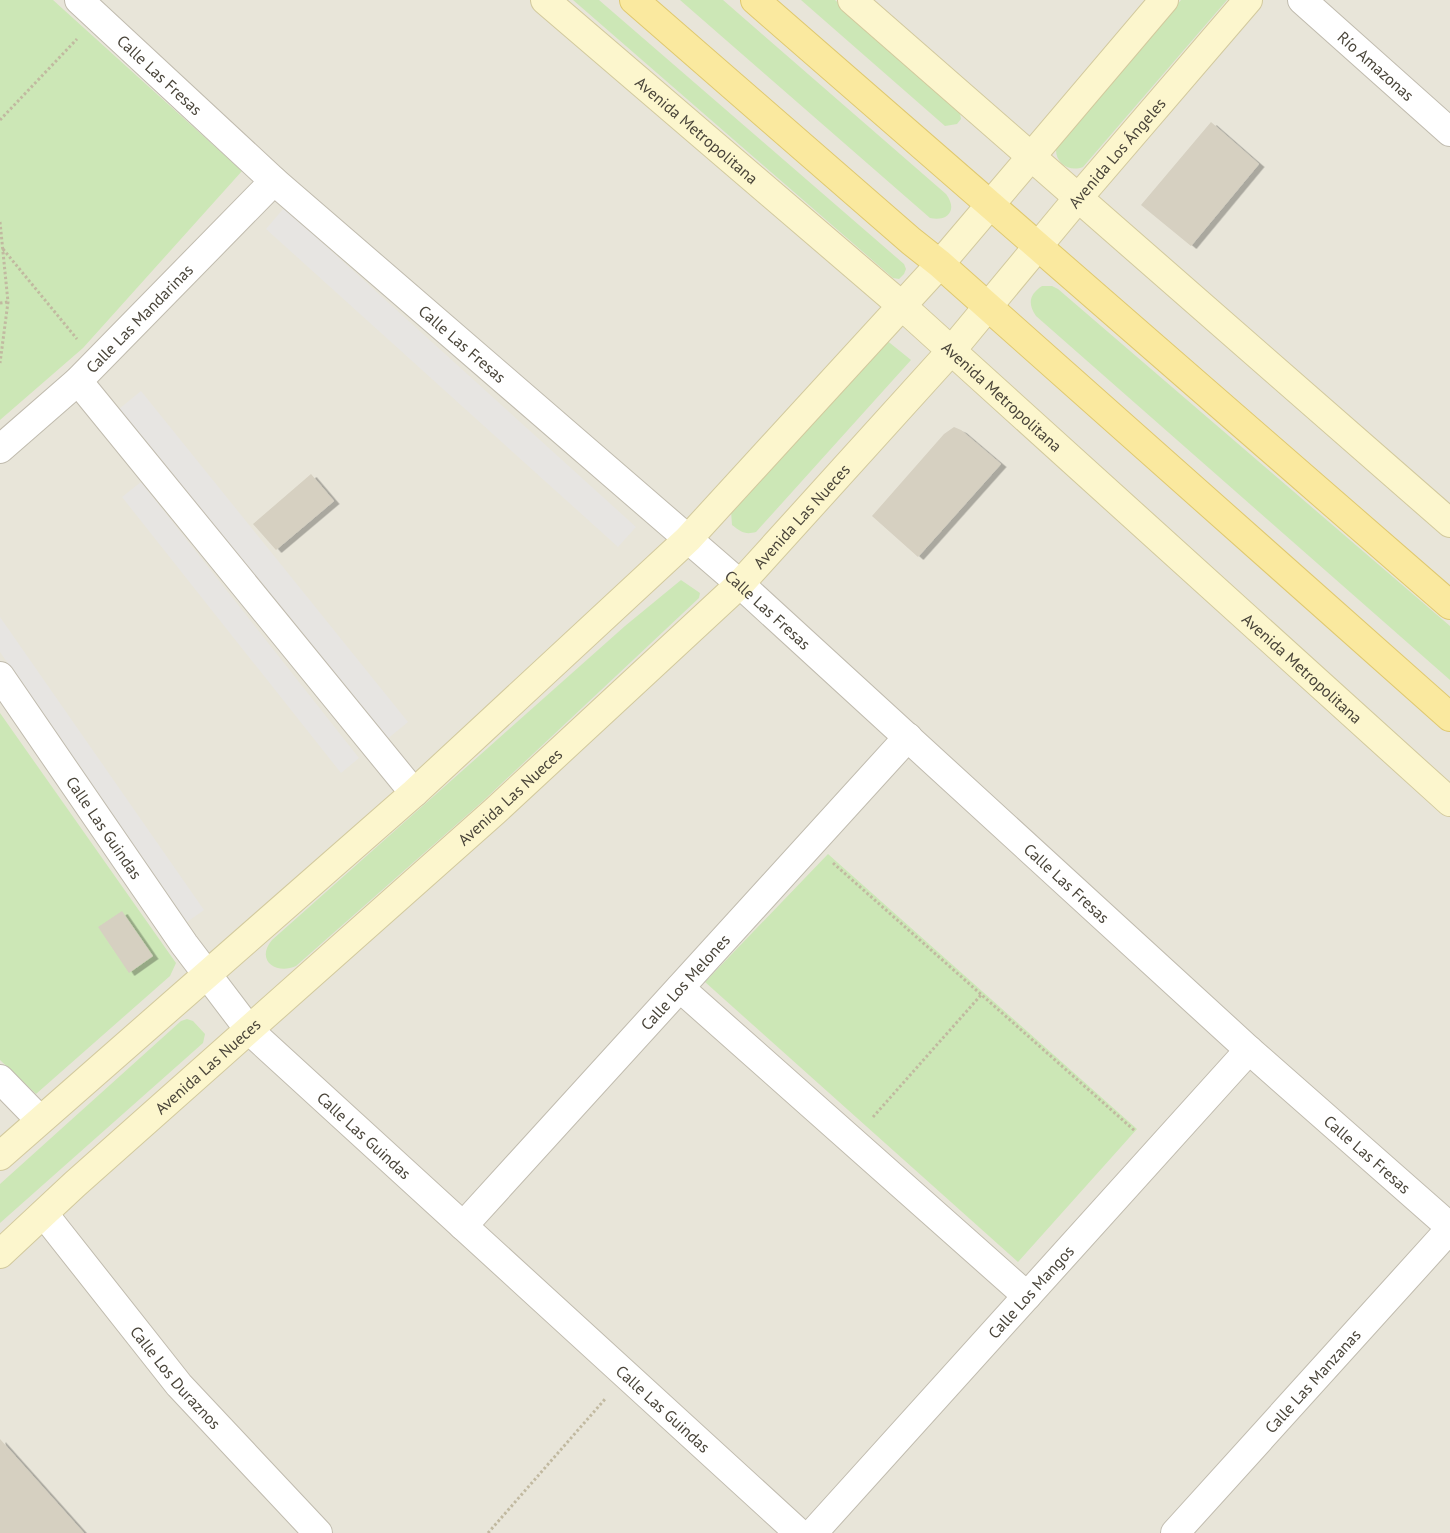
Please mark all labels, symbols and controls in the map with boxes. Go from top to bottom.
street label: Río Amazonas [1334,27,1418,105]
street label: Calle Las Fresas [113,30,206,119]
street label: Avenida Metropolitana [632,72,762,188]
street label: Avenida Los Ángeles [1064,93,1170,212]
street label: Calle Las Mandarinas [81,260,197,377]
street label: Calle Las Fresas [415,301,510,387]
street label: Avenida Metropolitana [938,337,1066,456]
street label: Avenida Las Nueces [749,459,854,573]
street label: Calle Las Fresas [721,566,815,654]
street label: Avenida Metropolitana [1238,609,1366,728]
street label: Avenida Las Nueces [454,744,566,849]
street label: Calle Las Guindas [62,772,147,883]
street label: Calle Las Fresas [1020,839,1114,927]
street label: Calle Los Melones [636,929,734,1034]
street label: Avenida Las Nueces [151,1014,265,1118]
street label: Calle Las Guindas [313,1087,416,1184]
street label: Calle Las Fresas [1320,1111,1415,1198]
street label: Calle Los Mangos [984,1241,1078,1343]
street label: Calle Los Duraznos [126,1322,225,1433]
street label: Calle Las Manzanas [1260,1325,1365,1437]
street label: Calle Las Guindas [612,1361,714,1457]

